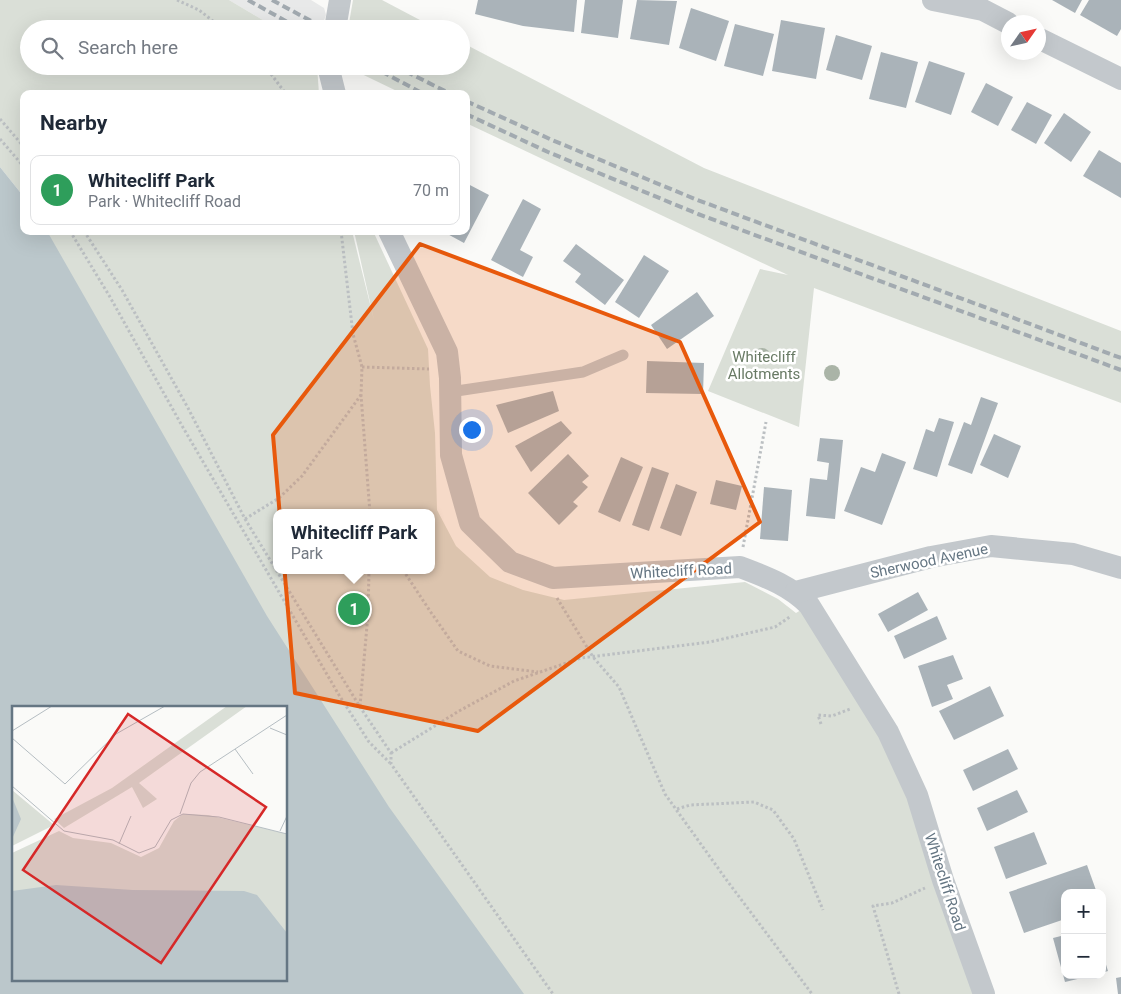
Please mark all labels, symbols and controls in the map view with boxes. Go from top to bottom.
north arrow [1001,15,1046,60]
search box [20,20,470,75]
icon: search [38,34,66,62]
text: Search here [78,36,178,59]
text: Nearby [40,111,107,135]
text: Whitecliff Park [88,169,215,192]
text: 1 [52,181,62,200]
text: 70 m [413,181,449,200]
text: Park · Whitecliff Road [88,192,241,211]
park label: Whitecliff Allotments [728,348,800,383]
your location [459,417,485,443]
popup [273,509,435,574]
text: Whitecliff Park [291,521,417,544]
street label: Sherwood Avenue [868,540,990,582]
text: Park [291,544,323,563]
street label: Whitecliff Road [630,559,732,583]
pin: 1 [338,590,370,628]
inset map [12,706,288,982]
street label: Whitecliff Road [921,831,969,933]
map controls [1061,889,1106,979]
button: + [1061,889,1106,934]
button: − [1061,934,1106,979]

